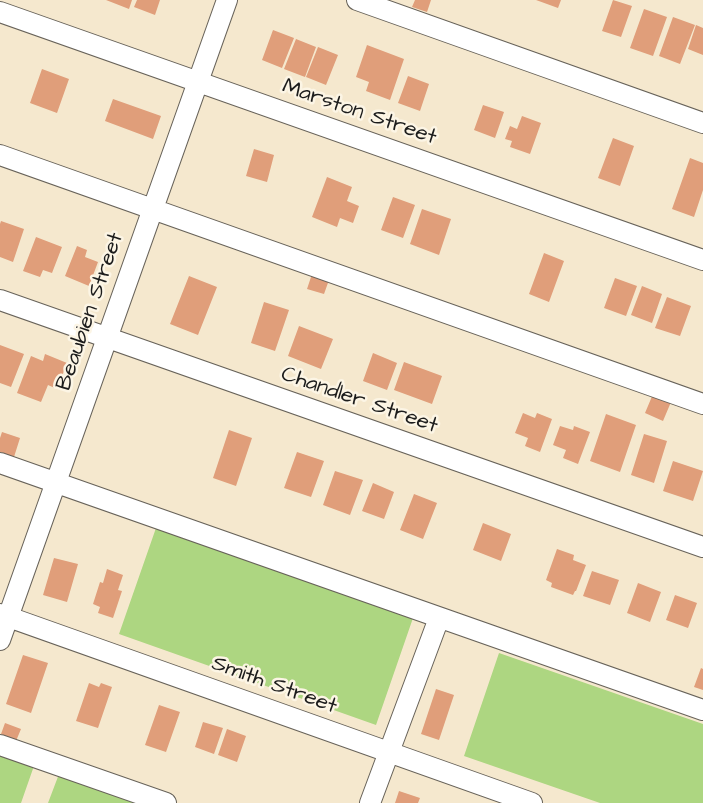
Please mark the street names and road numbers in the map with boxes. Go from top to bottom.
street label: Marston Street [278,74,440,152]
street label: Beaubien Street [52,230,130,394]
street label: Chandler Street [277,362,441,440]
street label: Smith Street [208,651,340,721]

